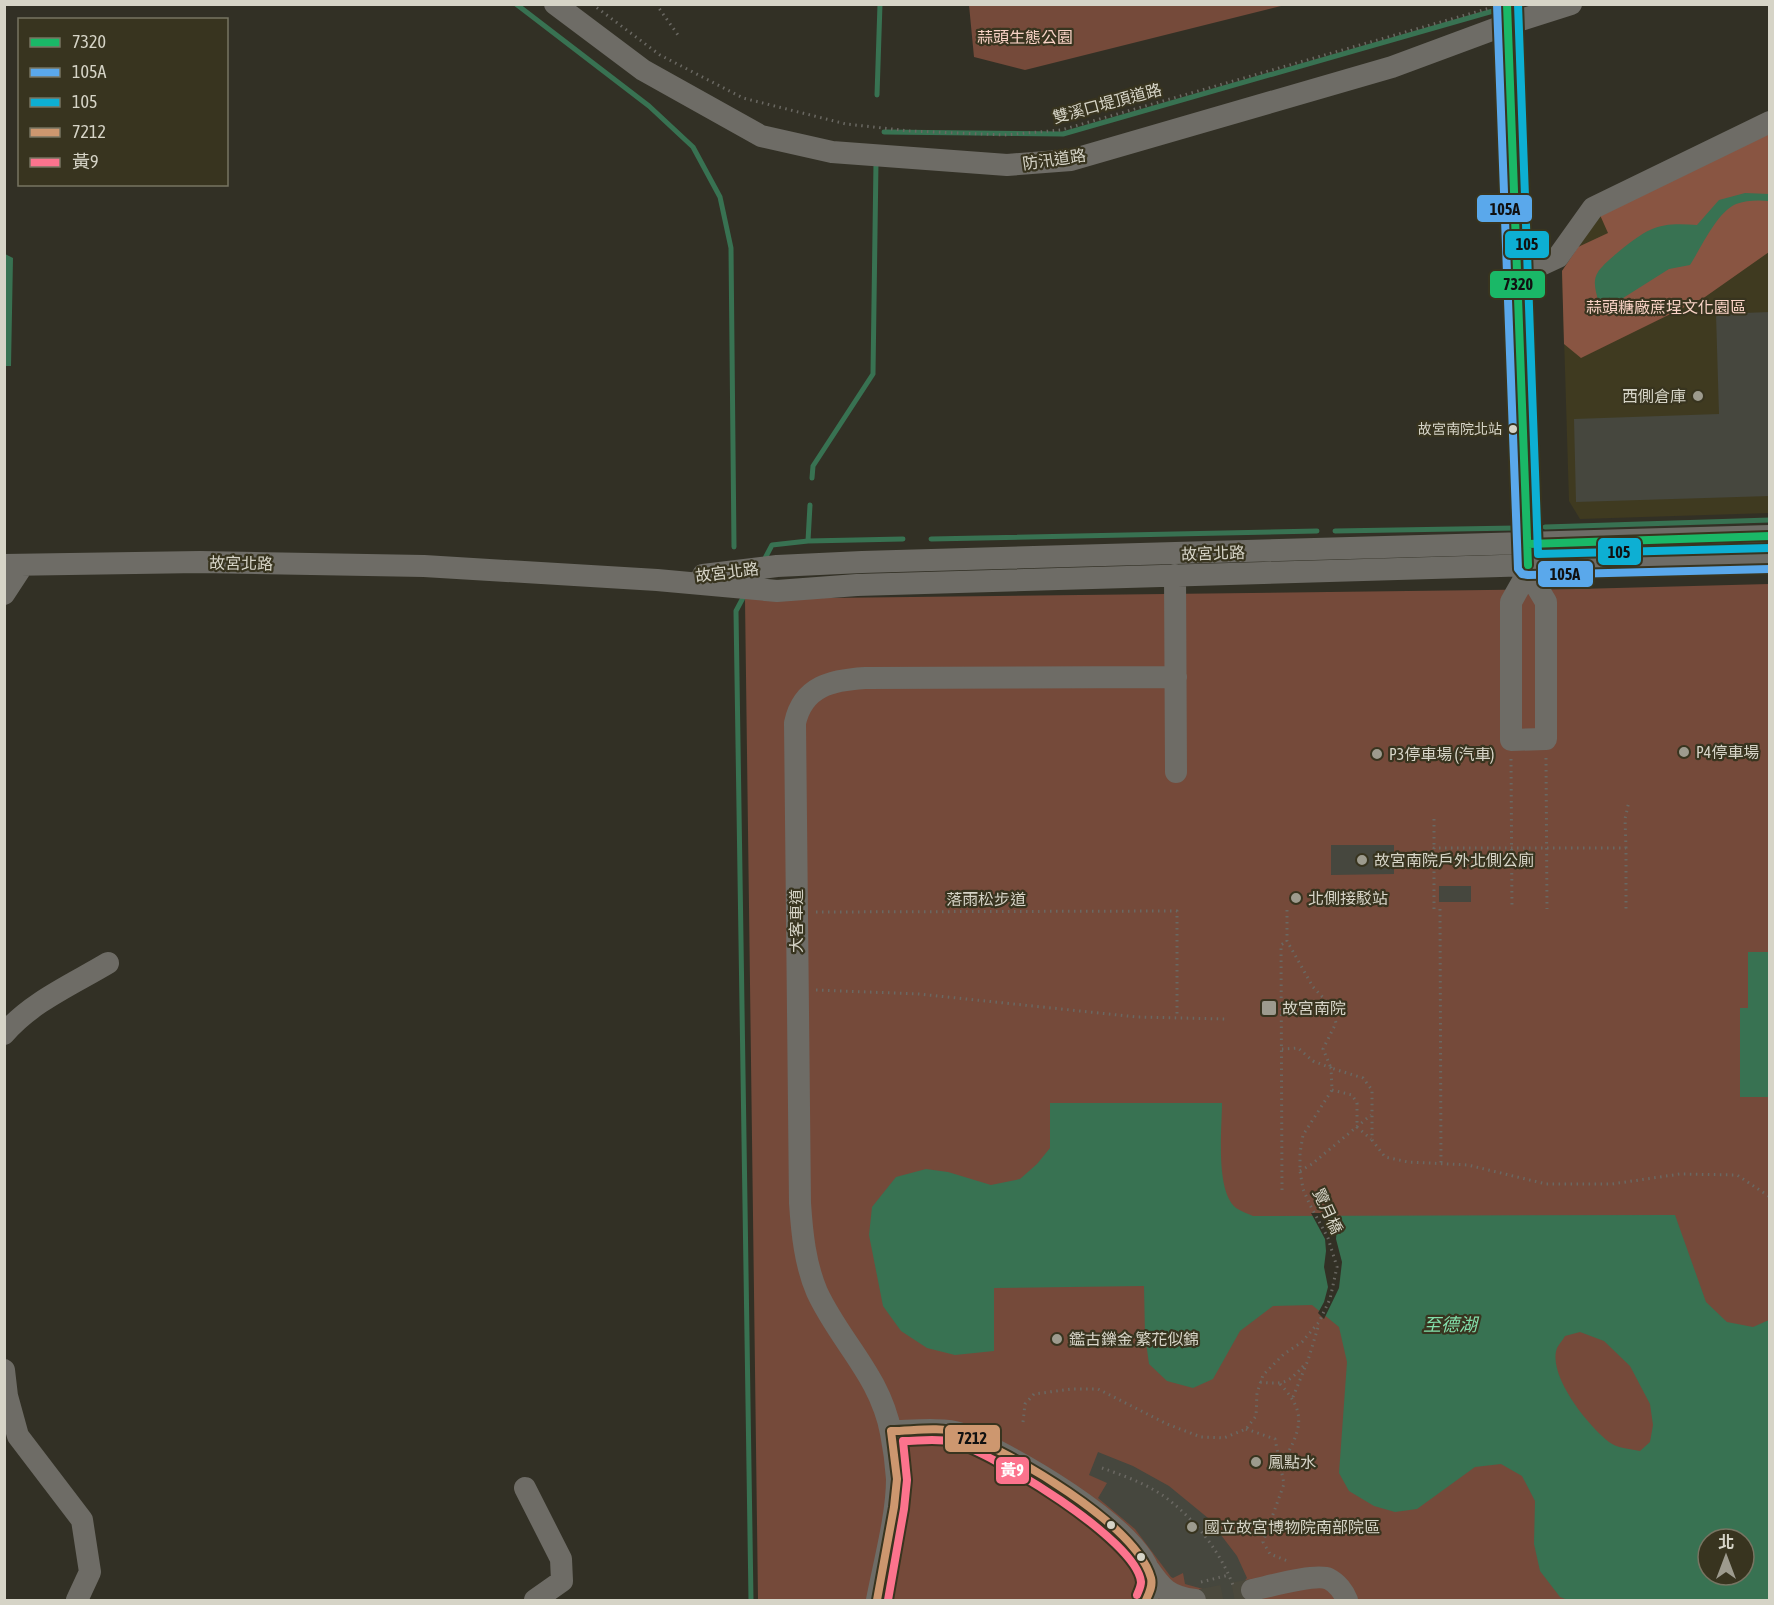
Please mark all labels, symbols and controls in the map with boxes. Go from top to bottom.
legend [18,18,228,186]
park label: 蒜頭生態公園 [977,28,1073,46]
text: 7320 [72,31,106,52]
text: 105A [72,61,106,82]
street label: 雙溪口堤頂道路 [1051,80,1163,126]
text: 105 [72,91,97,112]
text: 7212 [72,121,106,142]
street label: 防汛道路 [1021,146,1087,172]
text: 黃9 [72,151,98,172]
line badge: 105A [1476,194,1533,223]
text: 105A [1490,200,1520,218]
line badge: 105 [1504,230,1550,259]
text: 105 [1516,235,1539,253]
line badge: 7320 [1489,270,1546,299]
text: 7320 [1503,275,1534,293]
park label: 蒜頭糖廠蔗埕文化園區 [1586,298,1746,316]
place label: 西側倉庫 [1622,387,1686,405]
marker: 西側倉庫 [1691,389,1705,403]
place label: 故宮南院北站 [1418,421,1502,437]
marker: 故宮南院北站 [1507,423,1519,435]
line badge: 105 [1597,537,1642,566]
street label: 故宮北路 [1181,543,1245,563]
text: 105 [1608,543,1631,561]
street label: 故宮北路 [209,553,273,573]
street label: 故宮北路 [694,559,760,585]
line badge: 105A [1537,560,1594,588]
text: 105A [1550,565,1580,583]
place label: P4停車場 [1696,743,1759,761]
place label: P3停車場 (汽車) [1389,745,1494,764]
marker: P4停車場 [1677,745,1691,759]
marker: P3停車場 (汽車) [1370,747,1384,761]
place label: 故宮南院戶外北側公廁 [1374,851,1534,869]
marker: 故宮南院戶外北側公廁 [1355,853,1369,867]
street label: 大客車道 [787,889,805,953]
place label: 北側接駁站 [1308,889,1388,907]
street label: 落雨松步道 [946,890,1026,908]
marker: 北側接駁站 [1289,891,1303,905]
marker: 故宮南院 [1260,999,1278,1017]
place label: 故宮南院 [1282,999,1346,1017]
street label: 覽月橋 [1310,1185,1346,1237]
water label: 至德湖 [1423,1314,1480,1335]
place label: 鑑古鑠金 繁花似錦 [1069,1330,1199,1348]
marker: 鑑古鑠金 繁花似錦 [1050,1332,1064,1346]
line badge: 7212 [944,1424,1001,1453]
text: 7212 [957,1429,987,1447]
place label: 鳳點水 [1268,1453,1316,1471]
marker: 鳳點水 [1249,1455,1263,1469]
line badge: 黃9 [995,1456,1030,1485]
text: 黃9 [1000,1461,1024,1479]
place label: 國立故宮博物院南部院區 [1204,1518,1380,1536]
unlabelled marker [1105,1519,1117,1531]
marker: 國立故宮博物院南部院區 [1185,1520,1199,1534]
north arrow [1696,1527,1756,1587]
text: 北 [1718,1533,1734,1551]
unlabelled marker [1135,1551,1147,1563]

